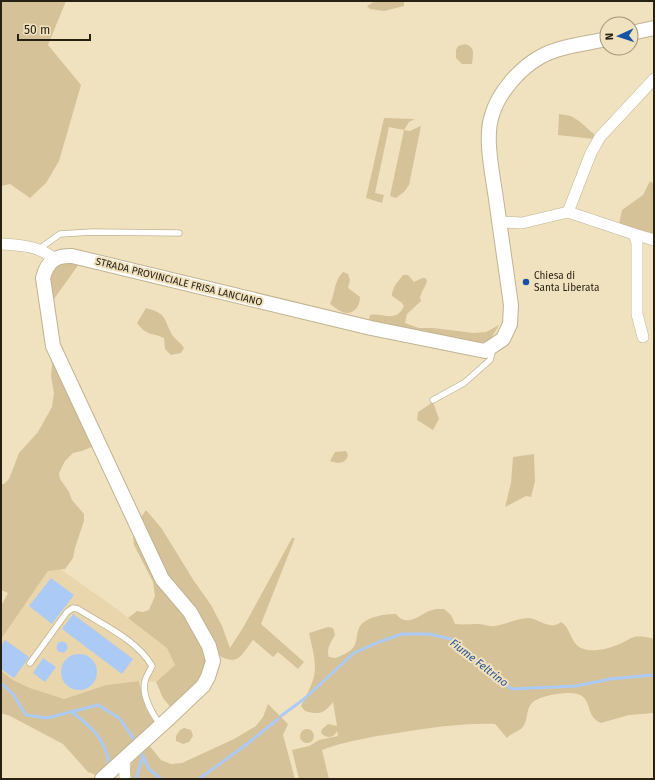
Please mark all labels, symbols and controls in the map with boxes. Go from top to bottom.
scale bar [18,16,90,42]
north arrow [599,16,639,56]
text: 50 m [24,23,50,37]
text: N [603,33,616,40]
street label: STRADA PROVINCIALE FRISA LANCIANO [94,255,264,309]
place label: Chiesa di Santa Liberata [534,270,600,294]
marker: Chiesa di Santa Liberata [521,277,531,287]
water label: Fiume Feltrino [447,636,511,690]

